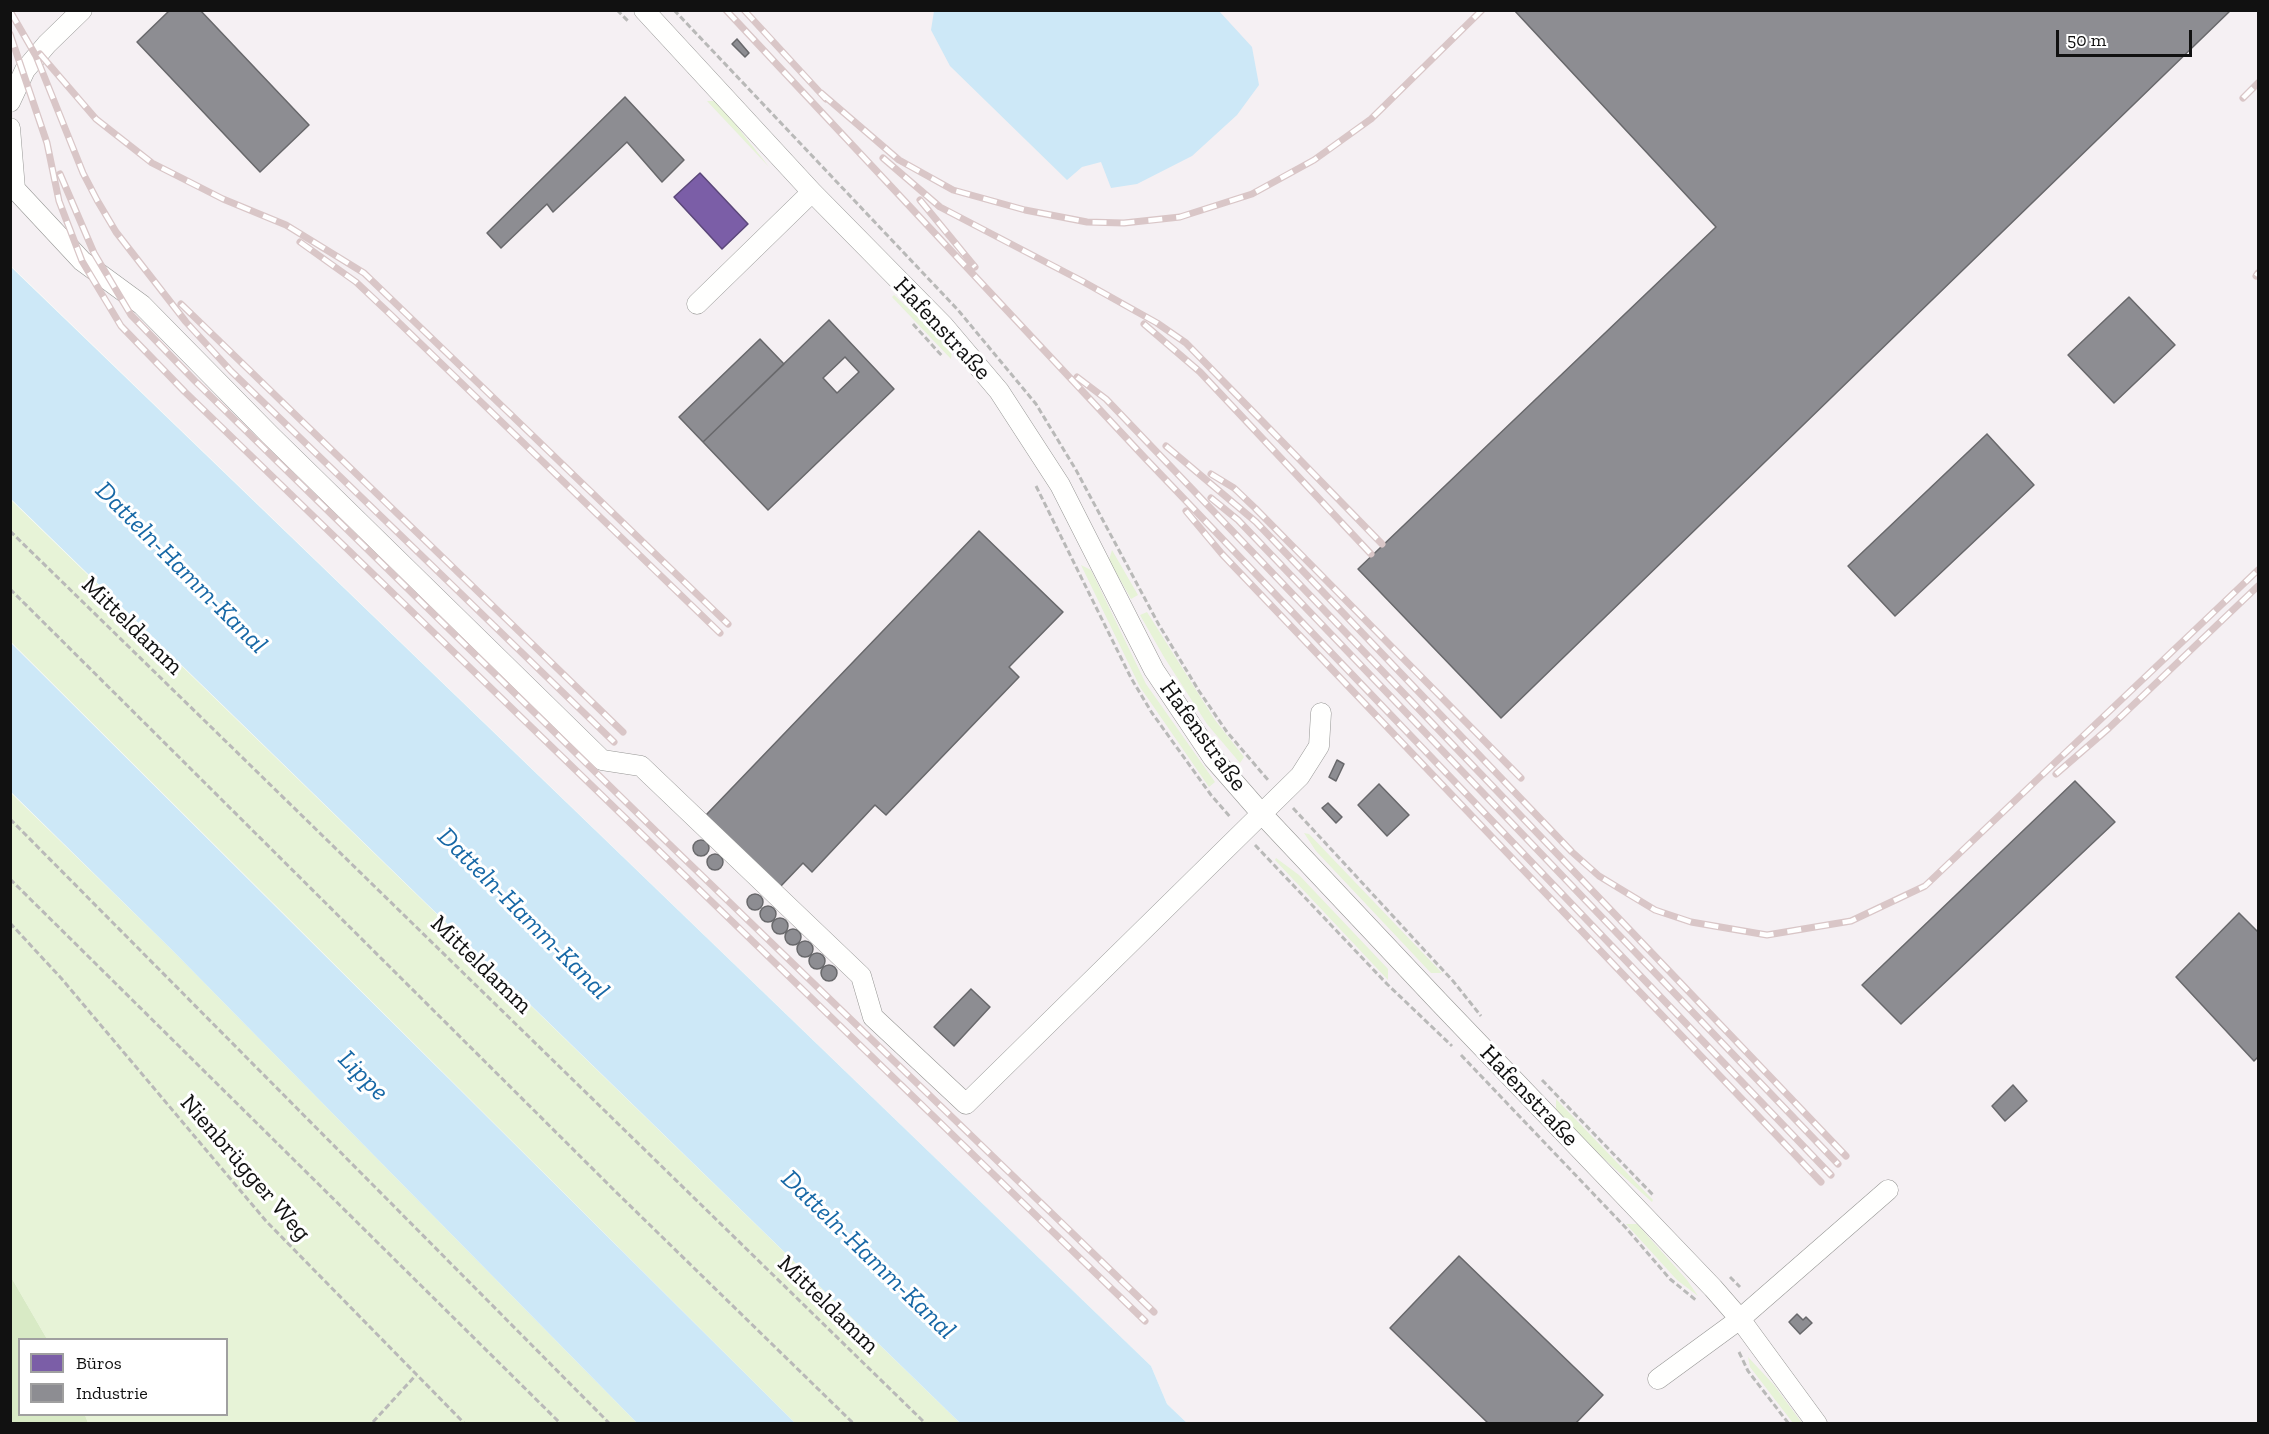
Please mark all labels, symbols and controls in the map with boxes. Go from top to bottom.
scale bar [2059,18,2196,56]
text: 50 m [2067,29,2106,51]
street label: Hafenstraße [887,272,997,386]
water label: Datteln-Hamm-Kanal [89,476,273,660]
street label: Mitteldamm [75,571,189,681]
street label: Hafenstraße [1153,675,1253,797]
water label: Datteln-Hamm-Kanal [431,822,615,1006]
street label: Mitteldamm [424,910,538,1020]
street label: Hafenstraße [1473,1039,1585,1153]
water label: Lippe [331,1044,395,1108]
street label: Nienbrügger Weg [174,1089,316,1247]
water label: Datteln-Hamm-Kanal [774,1164,962,1346]
street label: Mitteldamm [771,1250,885,1360]
legend [18,1338,228,1416]
text: Büros [76,1352,122,1374]
text: Industrie [76,1382,148,1404]

